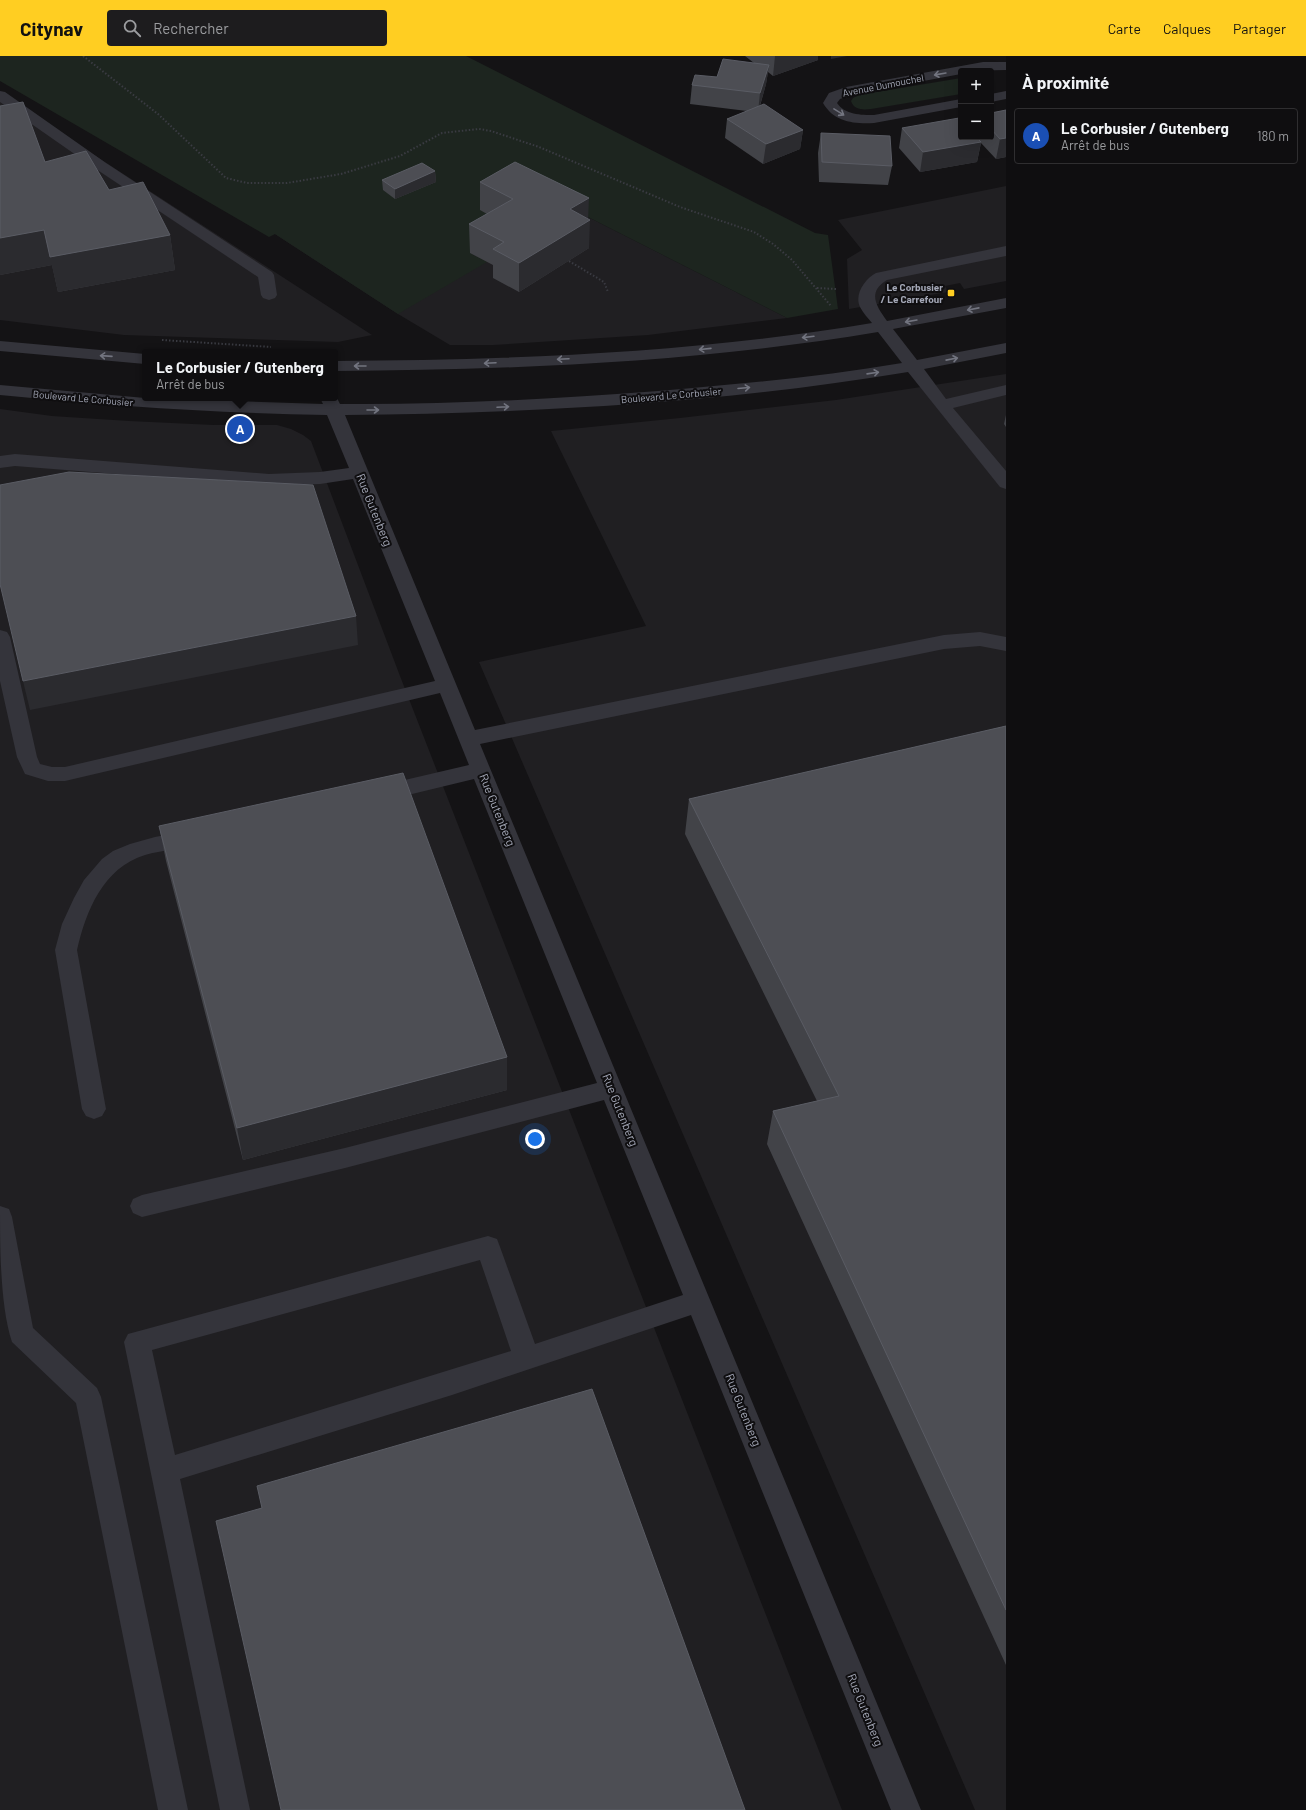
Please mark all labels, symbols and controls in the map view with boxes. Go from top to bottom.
search box [107,10,387,46]
text: Citynav [20,17,83,40]
icon: search [121,17,143,39]
text: Rechercher [153,19,229,37]
text: Carte [1108,20,1141,37]
text: Calques [1163,20,1211,37]
text: Partager [1233,20,1286,37]
map controls [958,68,994,140]
button: + [958,68,994,104]
one-way arrow [934,70,947,78]
street label: Avenue Dumouchel [841,71,925,99]
text: À proximité [1022,72,1109,92]
button: − [958,104,994,140]
one-way arrow [833,109,845,117]
text: Le Corbusier / Gutenberg [1061,119,1229,137]
text: A [1032,128,1040,144]
text: 180 m [1257,128,1289,144]
text: Arrêt de bus [1061,137,1129,153]
place label: Le Corbusier / Le Carrefour [880,281,943,305]
marker: Le Corbusier / Le Carrefour [946,288,956,298]
one-way arrow [967,305,980,313]
one-way arrow [905,317,918,325]
one-way arrow [802,333,815,341]
one-way arrow [699,345,712,353]
popup [142,349,338,401]
one-way arrow [100,353,113,360]
one-way arrow [945,354,958,362]
one-way arrow [557,356,570,363]
text: Le Corbusier / Gutenberg [156,358,324,376]
one-way arrow [484,360,497,367]
one-way arrow [354,362,367,370]
one-way arrow [866,369,879,377]
text: Arrêt de bus [156,376,225,392]
street label: Boulevard Le Corbusier [620,385,722,405]
one-way arrow [737,385,750,392]
street label: Boulevard Le Corbusier [32,388,134,408]
one-way arrow [496,403,509,410]
one-way arrow [366,406,379,414]
pin: A [227,414,253,444]
street label: Rue Gutenberg [354,471,396,548]
street label: Rue Gutenberg [477,771,519,848]
street label: Rue Gutenberg [600,1071,642,1148]
your location [525,1129,545,1149]
street label: Rue Gutenberg [723,1371,765,1448]
street label: Rue Gutenberg [845,1671,887,1748]

